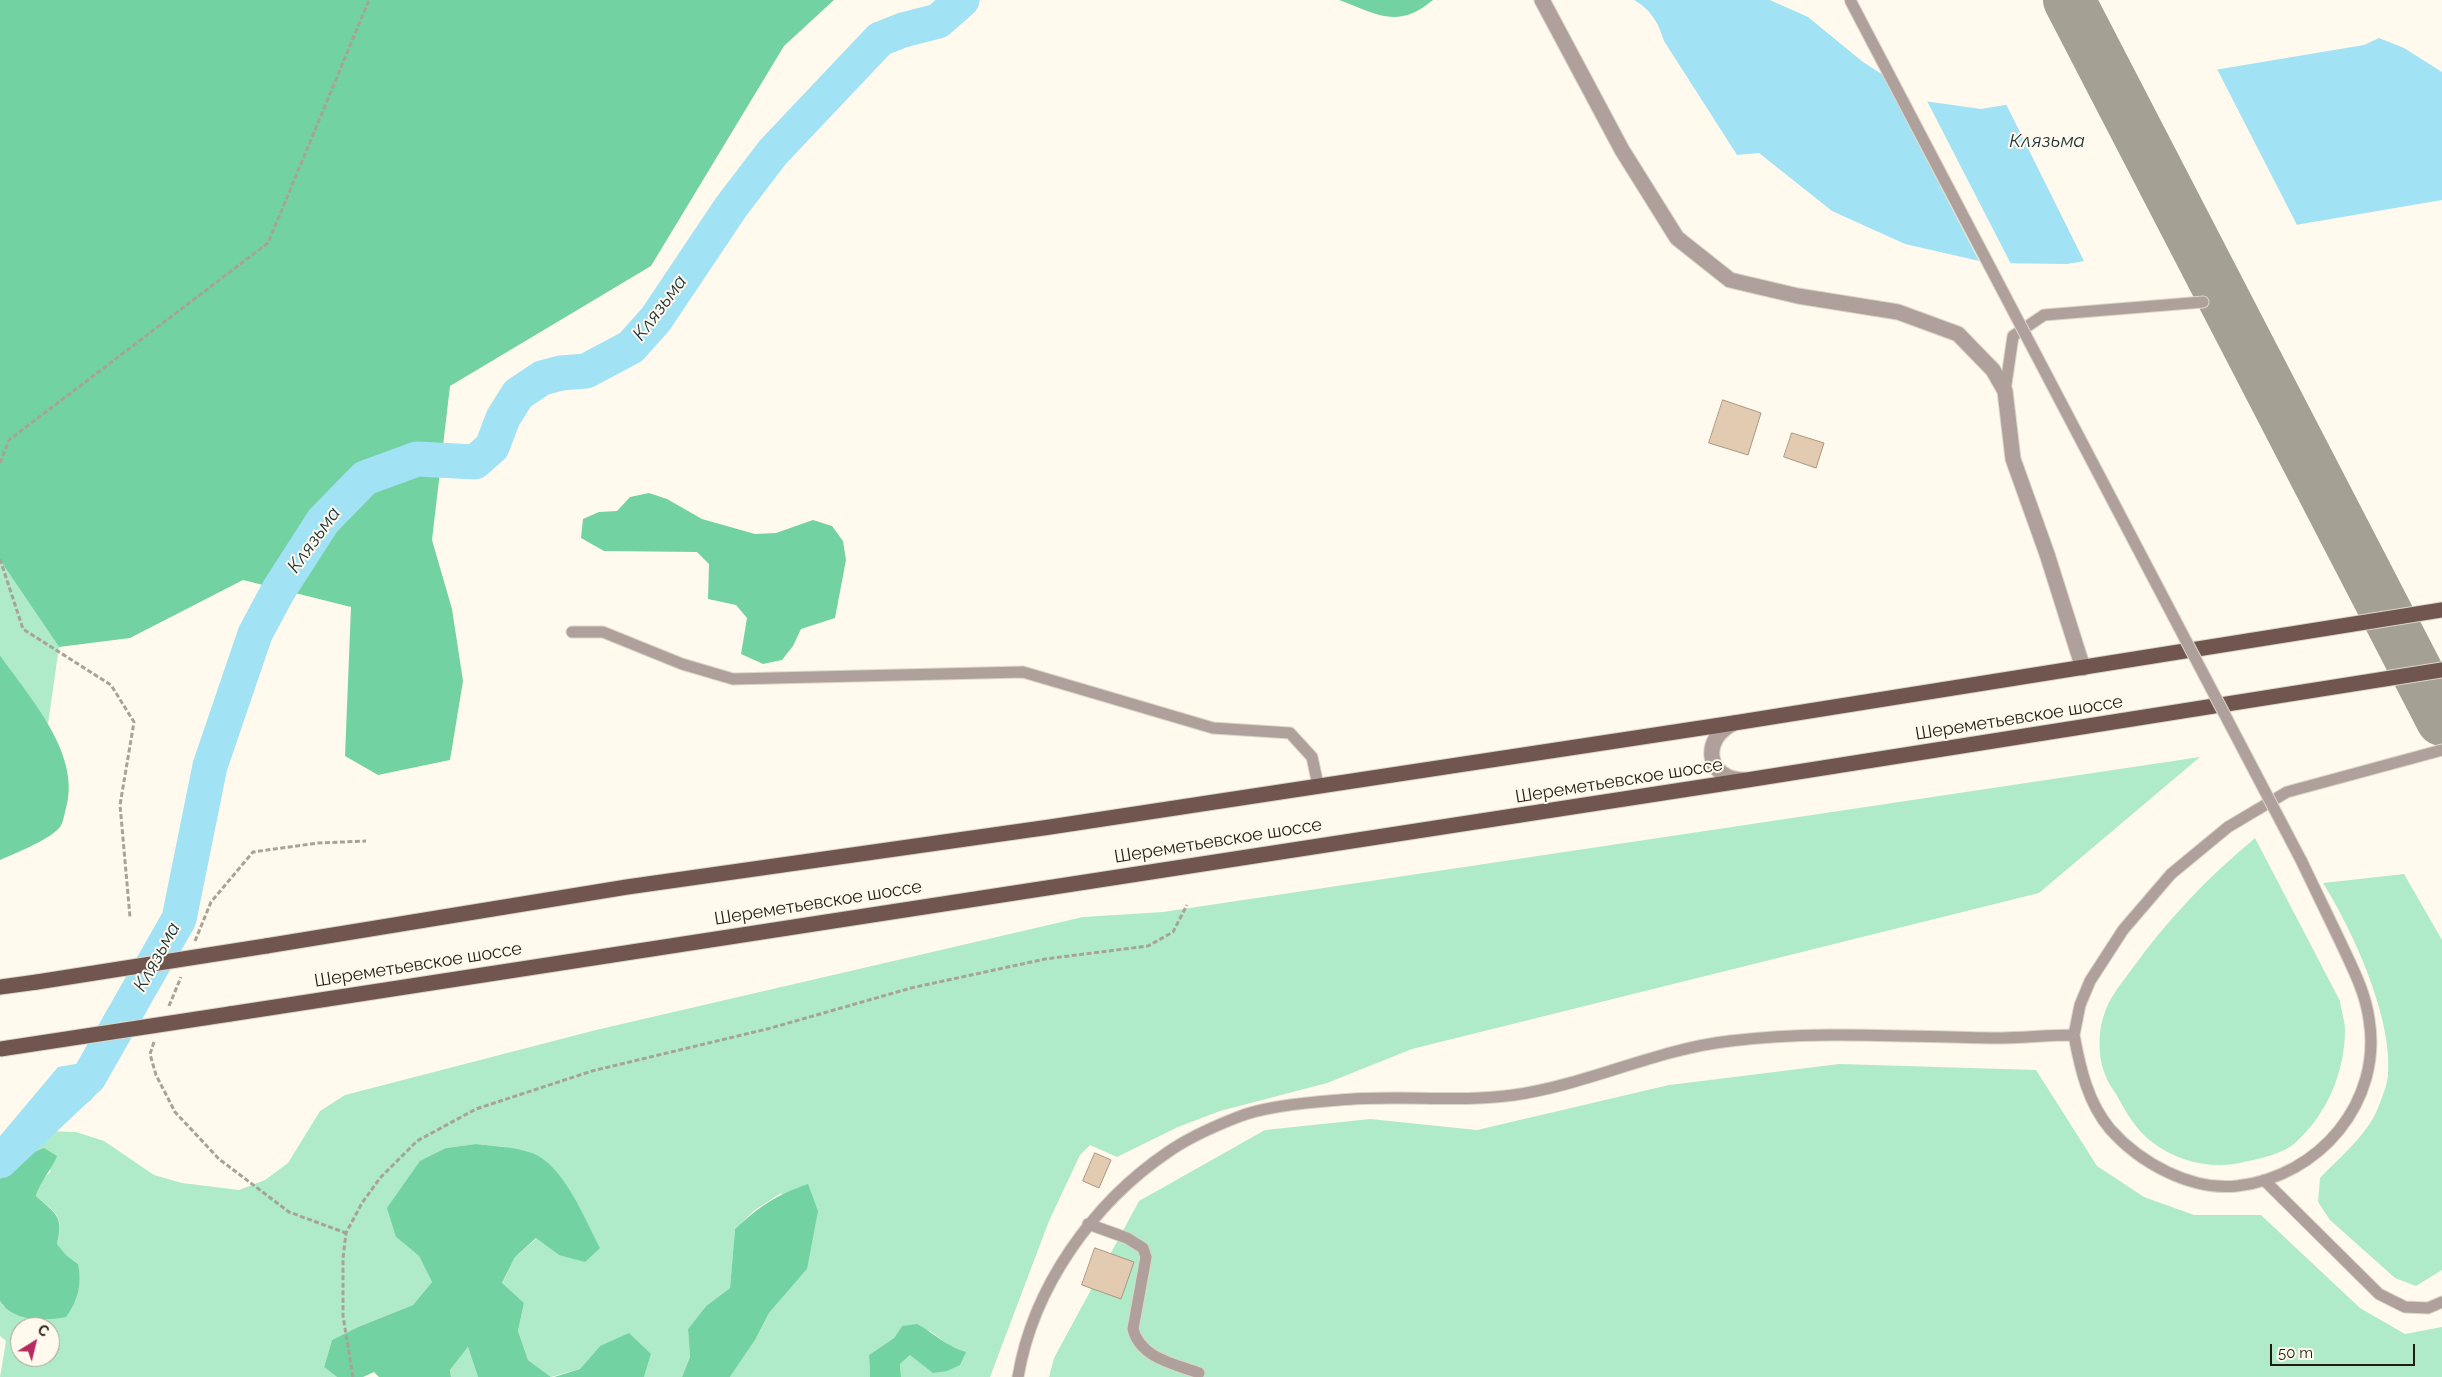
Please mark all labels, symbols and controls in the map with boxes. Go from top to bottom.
water label: Клязьма [2009,130,2085,152]
water label: Клязьма [628,271,692,345]
water label: Клязьма [283,503,345,577]
street label: Шереметьевское шоссе [1914,691,2124,745]
street label: Шереметьевское шоссе [1514,754,1724,808]
street label: Шереметьевское шоссе [1113,814,1323,868]
street label: Шереметьевское шоссе [713,876,923,930]
water label: Клязьма [129,918,185,996]
street label: Шереметьевское шоссе [313,938,523,992]
north arrow [10,1317,60,1367]
text: С [35,1321,52,1340]
scale bar [2272,1334,2417,1366]
text: 50 m [2278,1344,2313,1362]

